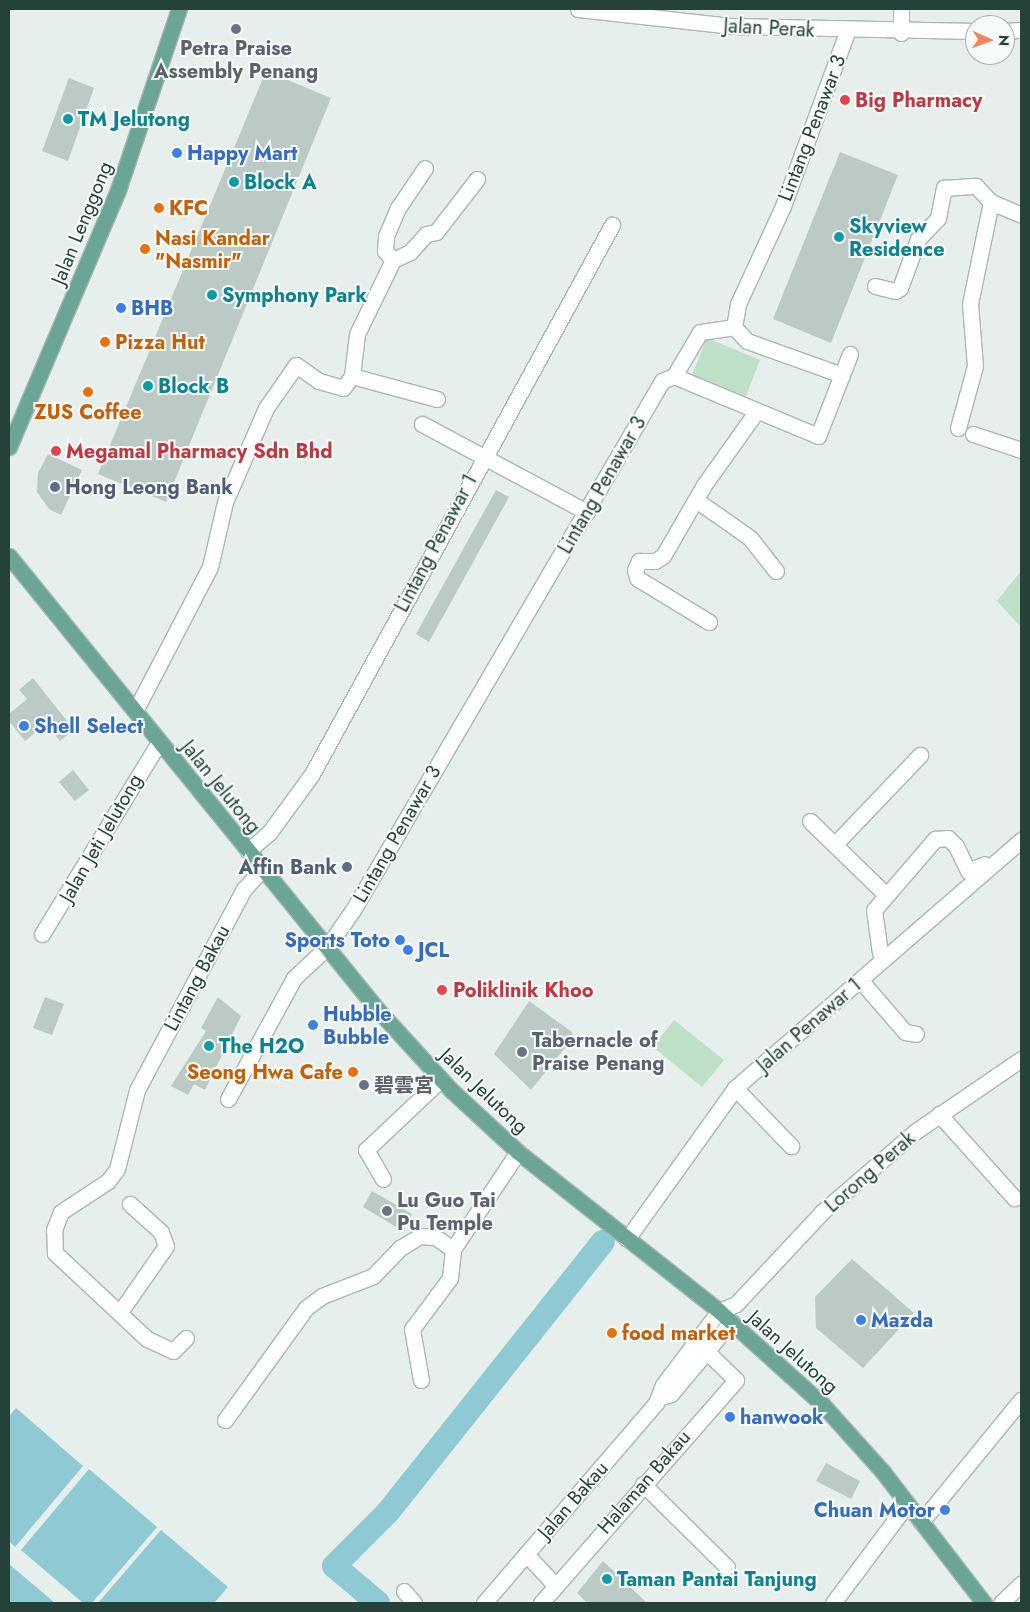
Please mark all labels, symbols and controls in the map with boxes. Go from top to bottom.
street label: Jalan Perak [723,14,815,42]
north arrow [965,15,1015,65]
marker: Petra Praise Assembly Penang [230,23,242,35]
text: N [994,35,1014,46]
place label: Petra Praise Assembly Penang [154,37,318,84]
street label: Lintang Penawar 3 [773,51,851,205]
place label: Big Pharmacy [855,88,982,112]
marker: Big Pharmacy [839,94,851,106]
place label: TM Jelutong [78,107,190,131]
marker: TM Jelutong [62,113,74,125]
place label: Happy Mart [187,141,297,165]
marker: Happy Mart [171,147,183,159]
street label: Jalan Lenggong [46,158,118,288]
place label: Block A [244,170,317,194]
marker: Block A [228,176,240,188]
place label: KFC [169,196,208,220]
marker: KFC [153,202,165,214]
place label: Skyview Residence [849,214,945,261]
place label: Nasi Kandar "Nasmir" [155,226,270,273]
marker: Skyview Residence [833,231,845,243]
marker: Nasi Kandar "Nasmir" [139,243,151,255]
place label: Symphony Park [222,283,367,307]
marker: Symphony Park [206,289,218,301]
place label: BHB [131,296,173,320]
marker: BHB [115,302,127,314]
place label: Pizza Hut [115,330,205,354]
marker: Pizza Hut [99,336,111,348]
place label: Block B [158,374,229,398]
marker: Block B [142,380,154,392]
marker: ZUS Coffee [82,386,94,398]
place label: ZUS Coffee [34,400,142,424]
street label: Lintang Penawar 3 [553,412,651,558]
place label: Megamal Pharmacy Sdn Bhd [66,439,332,463]
marker: Megamal Pharmacy Sdn Bhd [50,445,62,457]
street label: Lintang Penawar 1 [390,470,482,616]
place label: Hong Leong Bank [65,475,233,499]
marker: Hong Leong Bank [49,481,61,493]
place label: Shell Select [34,714,143,738]
marker: Shell Select [18,720,30,732]
street label: Jalan Jelutong [176,736,266,838]
street label: Lintang Penawar 3 [348,761,446,907]
street label: Jalan Jeti Jelutong [55,770,147,906]
place label: Affin Bank [238,855,337,879]
marker: Affin Bank [341,861,353,873]
street label: Lintang Bakau [159,921,235,1035]
place label: Sports Toto [284,928,390,952]
marker: Sports Toto [394,934,406,946]
place label: JCL [418,938,449,962]
marker: JCL [402,944,414,956]
street label: Jalan Penawar 1 [752,973,866,1077]
place label: Poliklinik Khoo [453,978,594,1002]
marker: Poliklinik Khoo [435,983,449,997]
place label: Hubble Bubble [323,1002,392,1049]
marker: Hubble Bubble [307,1019,319,1031]
place label: Tabernacle of Praise Penang [532,1028,664,1075]
place label: The H2O [219,1034,304,1058]
marker: The H2O [203,1040,215,1052]
street label: Jalan Jelutong [435,1043,533,1139]
marker: Tabernacle of Praise Penang [516,1046,528,1058]
place label: Seong Hwa Cafe [187,1060,343,1084]
marker: Seong Hwa Cafe [347,1066,359,1078]
place label: 碧雲宮 [374,1073,434,1097]
marker: 碧雲宮 [358,1079,370,1091]
street label: Lorong Perak [820,1126,920,1218]
place label: Lu Guo Tai Pu Temple [397,1188,496,1235]
marker: Lu Guo Tai Pu Temple [381,1205,393,1217]
street label: Jalan Jelutong [743,1305,843,1399]
place label: Mazda [871,1308,933,1332]
marker: Mazda [855,1314,867,1326]
place label: food market [622,1321,735,1345]
marker: food market [606,1327,618,1339]
place label: hanwook [740,1405,824,1429]
marker: hanwook [724,1411,736,1423]
street label: Halaman Bakau [592,1425,696,1539]
street label: Jalan Bakau [533,1456,613,1544]
place label: Chuan Motor [814,1498,935,1522]
marker: Chuan Motor [939,1504,951,1516]
place label: Taman Pantai Tanjung [617,1567,817,1591]
marker: Taman Pantai Tanjung [601,1573,613,1585]

